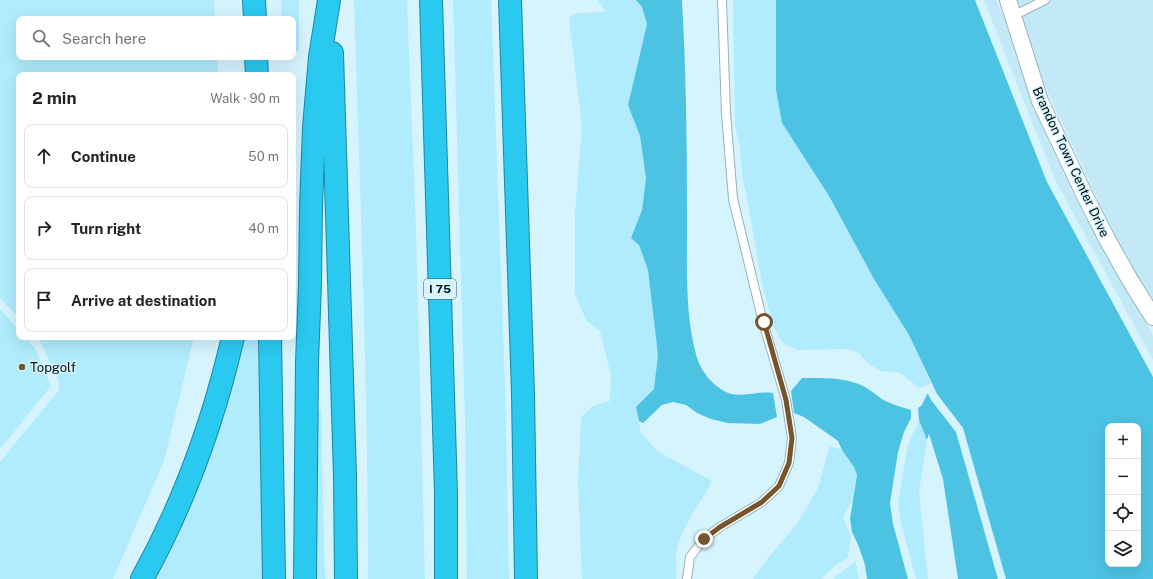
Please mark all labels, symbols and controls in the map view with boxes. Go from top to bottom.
search box [16,16,296,60]
icon: search [30,27,52,49]
text: Search here [62,30,146,47]
street label: Brandon Town Center Drive [1030,85,1112,239]
text: 2 min [32,88,77,108]
text: Walk · 90 m [210,91,280,106]
icon: ahead [33,145,55,167]
text: Continue [71,148,136,165]
text: 50 m [248,149,279,164]
icon: right [33,217,55,239]
text: Turn right [71,220,141,237]
text: 40 m [248,221,279,236]
road number: I 75 [424,279,456,299]
icon: arrive [33,289,55,311]
text: Arrive at destination [71,292,216,309]
route start [755,313,773,331]
place label: Topgolf [30,360,76,375]
marker: Topgolf [17,362,27,372]
map controls [1105,423,1141,567]
button: + [1105,423,1141,459]
button: − [1105,459,1141,495]
button: locate [1105,495,1141,531]
route end [695,530,713,548]
button: layers [1105,531,1141,567]

